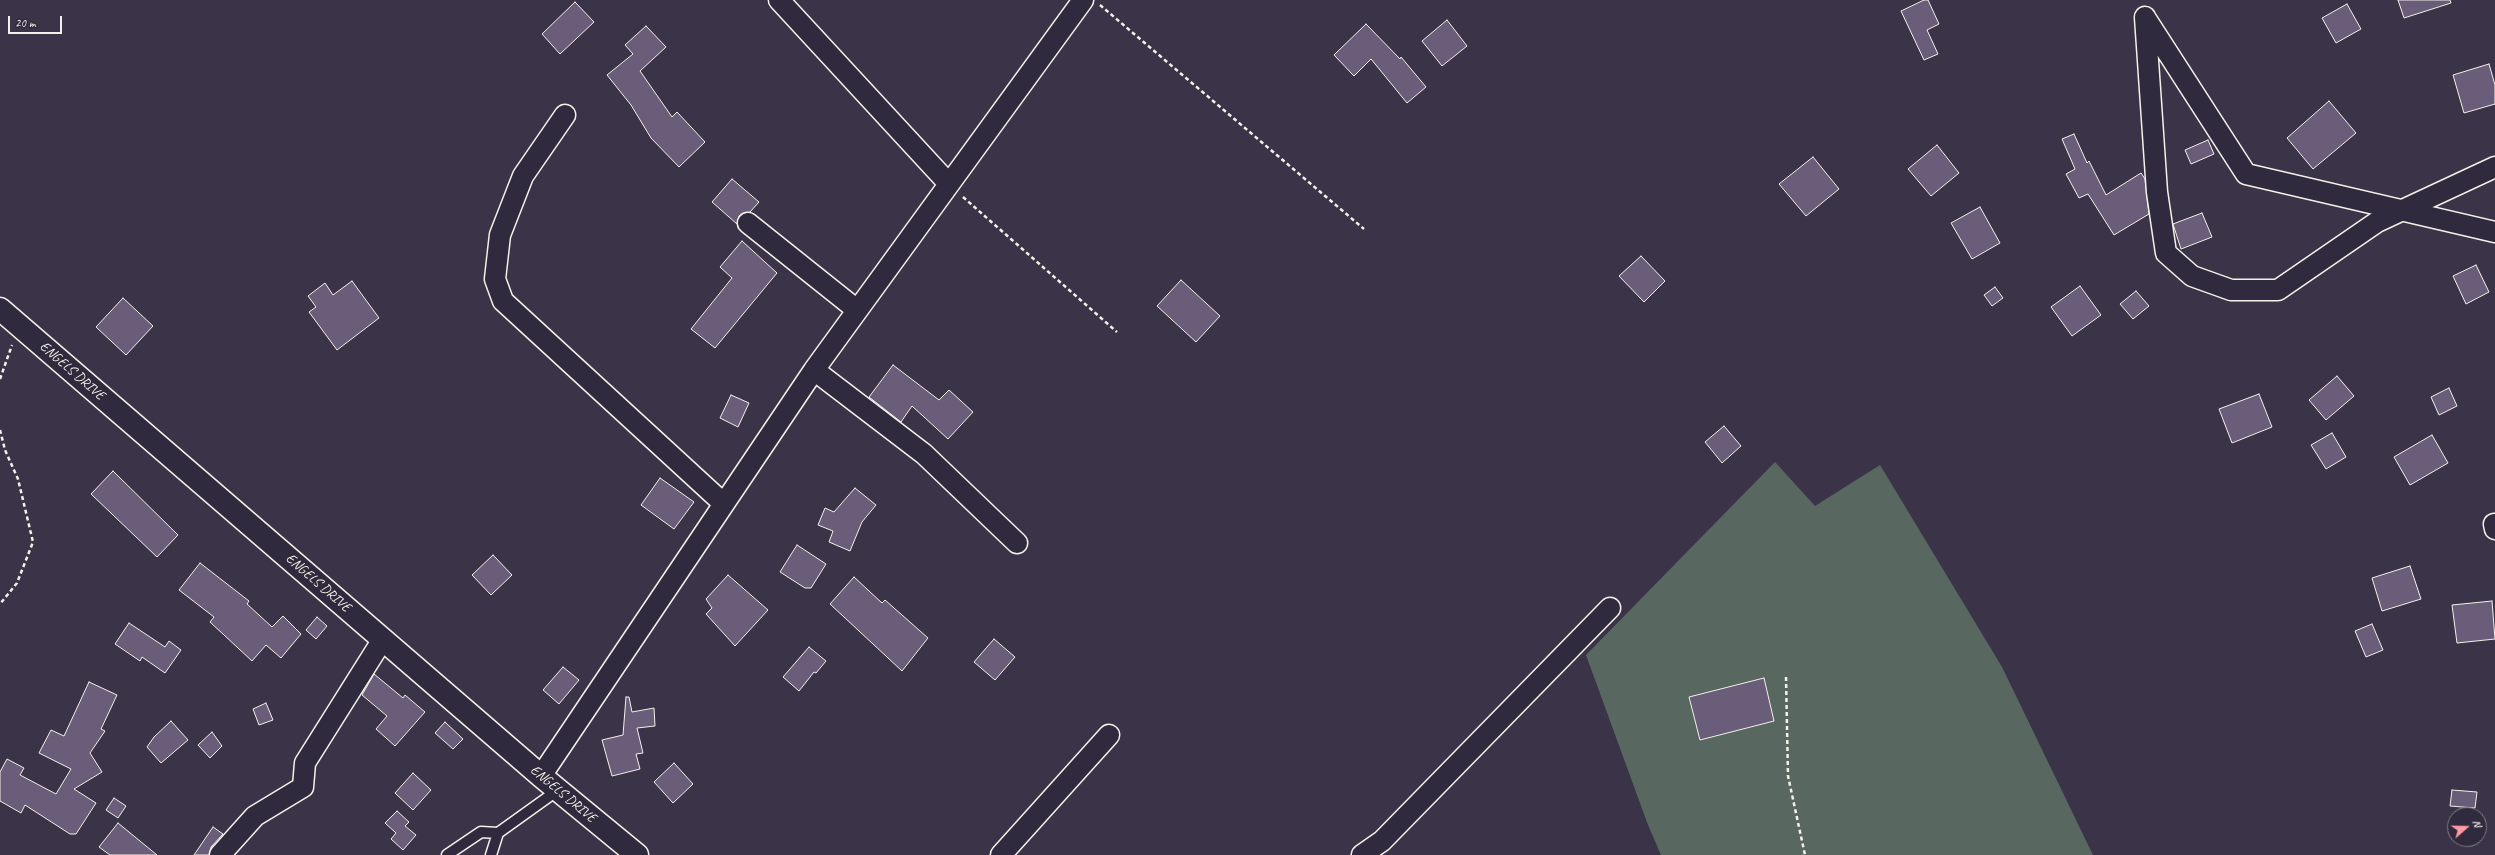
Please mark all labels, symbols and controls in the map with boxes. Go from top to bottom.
scale bar [10,8,64,34]
text: 20 m [15,15,35,31]
street label: ENGELS DRIVE [36,338,108,404]
street label: ENGELS DRIVE [282,550,354,616]
street label: ENGELS DRIVE [527,762,599,826]
north arrow [2447,807,2487,847]
text: N [2470,818,2485,829]

